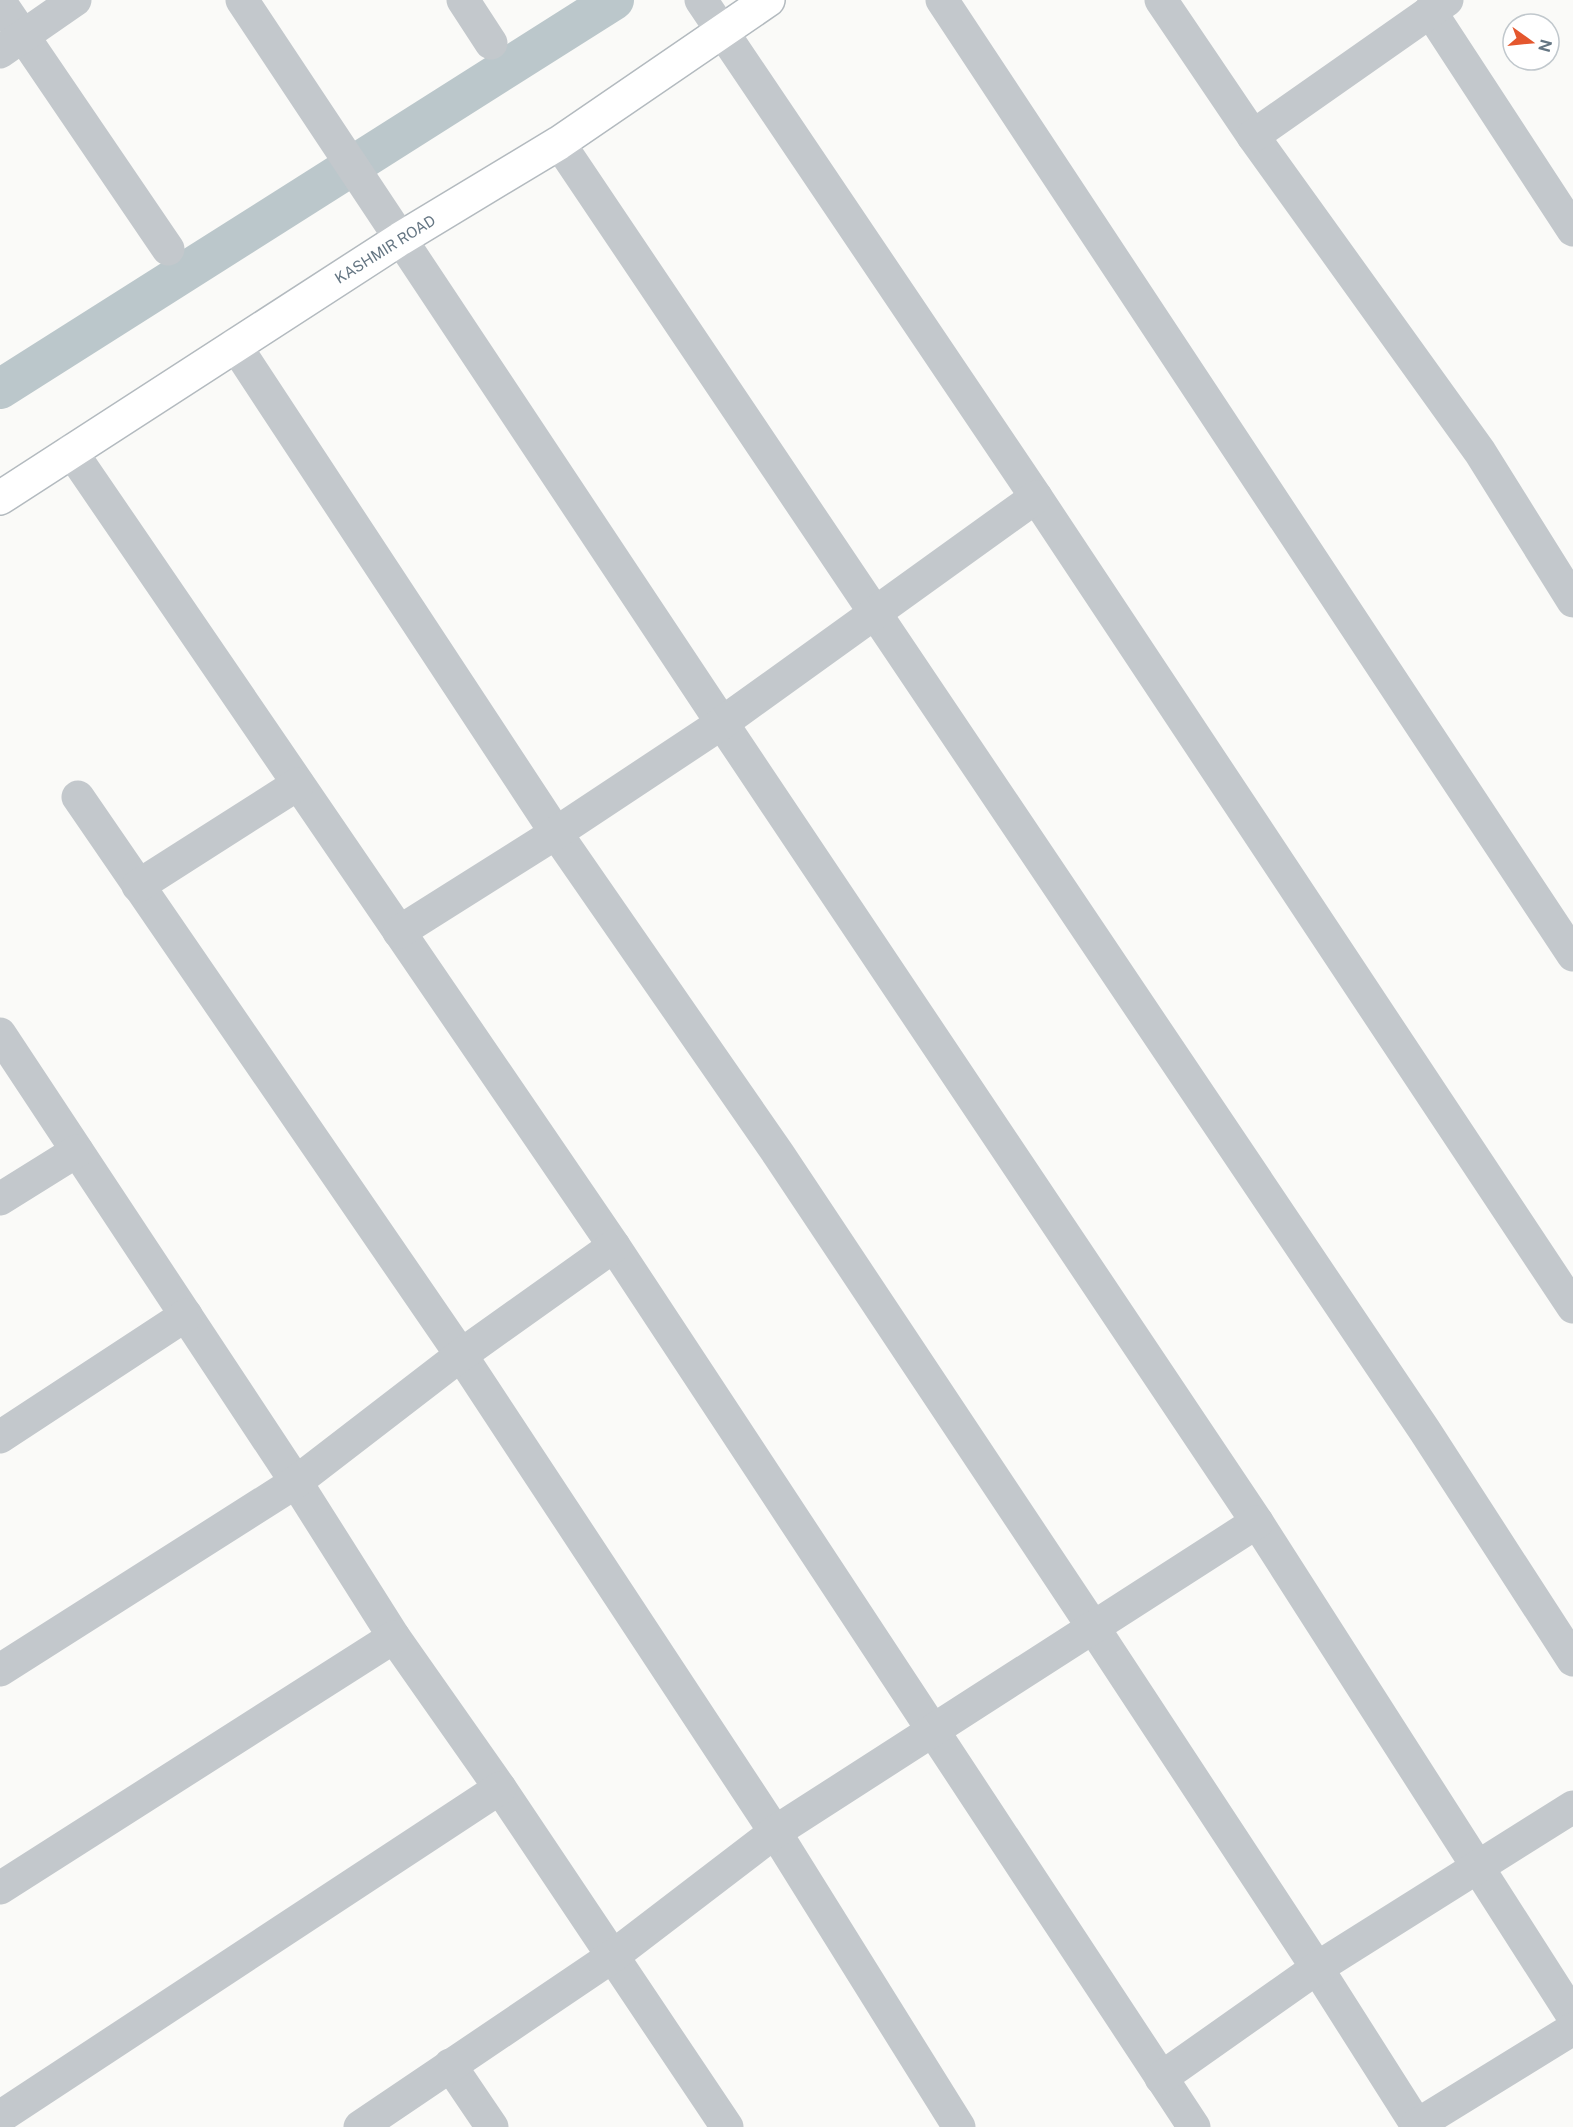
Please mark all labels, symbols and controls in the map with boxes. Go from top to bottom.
north arrow [1501,12,1561,72]
text: N [1534,37,1556,54]
street label: KASHMIR ROAD [332,211,438,287]

